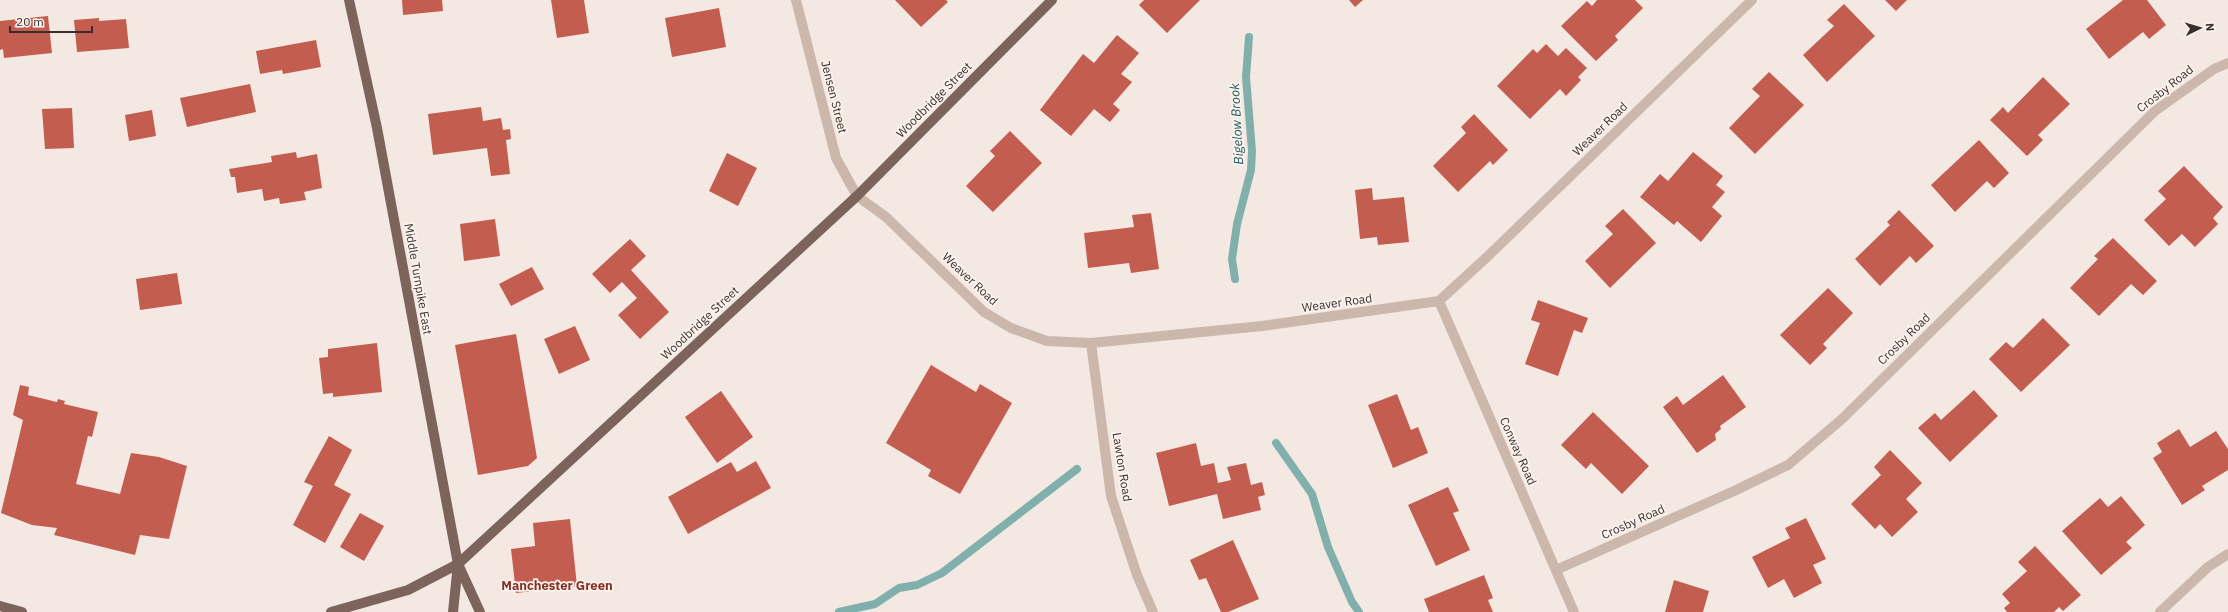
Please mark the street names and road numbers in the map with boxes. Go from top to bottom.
street label: Jensen Street [818,59,851,135]
street label: Woodbridge Street [893,59,975,141]
street label: Crosby Road [2133,62,2196,115]
street label: Weaver Road [1569,99,1630,159]
street label: Middle Turnpike East [401,222,436,336]
street label: Weaver Road [939,249,1001,308]
street label: Woodbridge Street [658,283,742,363]
street label: Weaver Road [1301,290,1373,315]
street label: Crosby Road [1874,310,1933,368]
street label: Conway Road [1497,414,1540,487]
street label: Lawton Road [1110,431,1135,503]
street label: Crosby Road [1599,501,1667,542]

